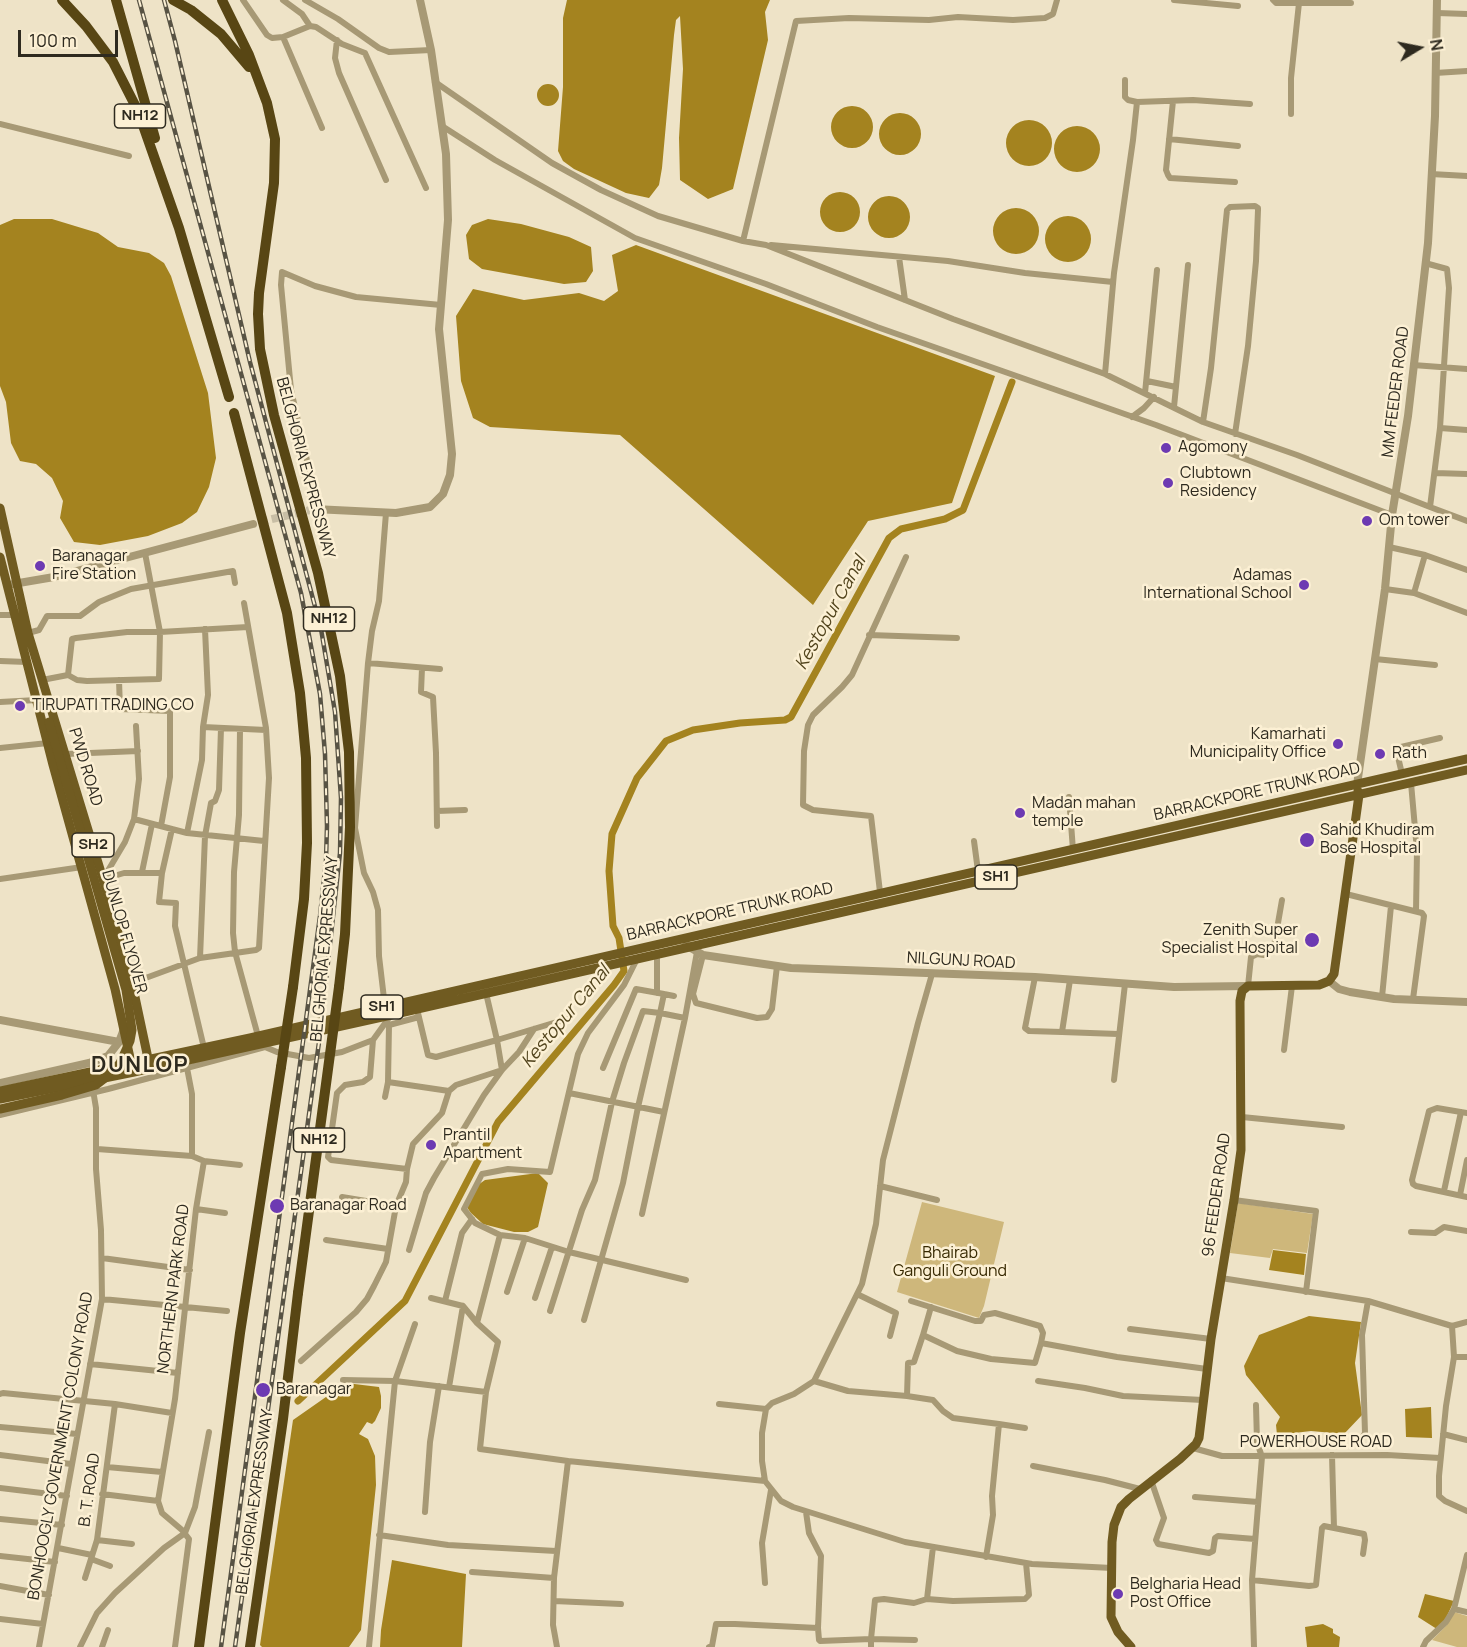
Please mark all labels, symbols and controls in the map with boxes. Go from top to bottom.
scale bar [21,18,122,56]
north arrow [1389,18,1449,78]
text: 100 m [29,28,77,52]
text: N [1425,37,1449,52]
road number: NH12 [114,104,166,128]
street label: MM FEEDER ROAD [1378,325,1414,459]
street label: BELGHORIA EXPRESSWAY [272,375,338,561]
place label: Agomony [1178,438,1248,458]
marker: Agomony [1159,441,1173,455]
place label: Clubtown Residency [1180,464,1257,502]
marker: Clubtown Residency [1161,476,1175,490]
place label: Om tower [1379,511,1450,531]
marker: Om tower [1360,514,1374,528]
place label: Baranagar Fire Station [52,547,136,585]
water label: Kestopur Canal [791,552,871,674]
marker: Baranagar Fire Station [33,559,47,573]
place label: Adamas International School [1143,566,1292,604]
marker: Adamas International School [1297,578,1311,592]
road number: NH12 [304,607,354,631]
place label: TIRUPATI TRADING CO [32,696,194,716]
marker: TIRUPATI TRADING CO [13,699,27,713]
place label: Kamarhati Municipality Office [1190,725,1326,763]
street label: PWD ROAD [64,726,106,808]
marker: Kamarhati Municipality Office [1331,737,1345,751]
place label: Rath [1392,744,1427,764]
marker: Rath [1373,747,1387,761]
street label: BARRACKPORE TRUNK ROAD [1152,759,1362,825]
place label: Madan mahan temple [1032,794,1136,832]
marker: Madan mahan temple [1013,806,1027,820]
place label: Sahid Khudiram Bose Hospital [1320,821,1434,859]
marker: Sahid Khudiram Bose Hospital [1298,831,1316,849]
road number: SH2 [72,833,114,857]
street label: BELGHORIA EXPRESSWAY [307,855,343,1043]
road number: SH1 [975,865,1017,889]
street label: DUNLOP FLYOVER [97,868,151,996]
street label: BARRACKPORE TRUNK ROAD [625,879,835,945]
place label: Zenith Super Specialist Hospital [1162,921,1298,959]
marker: Zenith Super Specialist Hospital [1303,931,1321,949]
street label: NILGUNJ ROAD [906,949,1016,973]
water label: Kestopur Canal [517,962,615,1072]
road number: SH1 [361,995,403,1019]
district label: DUNLOP [91,1053,189,1079]
place label: Prantil Apartment [443,1126,522,1164]
road number: NH12 [294,1128,344,1152]
street label: 96 FEEDER ROAD [1199,1132,1235,1258]
marker: Prantil Apartment [424,1138,438,1152]
place label: Baranagar Road [290,1196,407,1216]
marker: Baranagar Road [268,1197,286,1215]
street label: NORTHERN PARK ROAD [154,1203,194,1375]
park label: Bhairab Ganguli Ground [893,1244,1007,1282]
street label: BONHOOGLY GOVERNMENT COLONY ROAD [24,1290,98,1602]
place label: Baranagar [276,1380,352,1400]
marker: Baranagar [254,1381,272,1399]
street label: BELGHORIA EXPRESSWAY [233,1408,277,1596]
street label: POWERHOUSE ROAD [1240,1433,1392,1453]
street label: B. T. ROAD [75,1452,105,1528]
place label: Belgharia Head Post Office [1130,1575,1241,1613]
marker: Belgharia Head Post Office [1111,1587,1125,1601]

